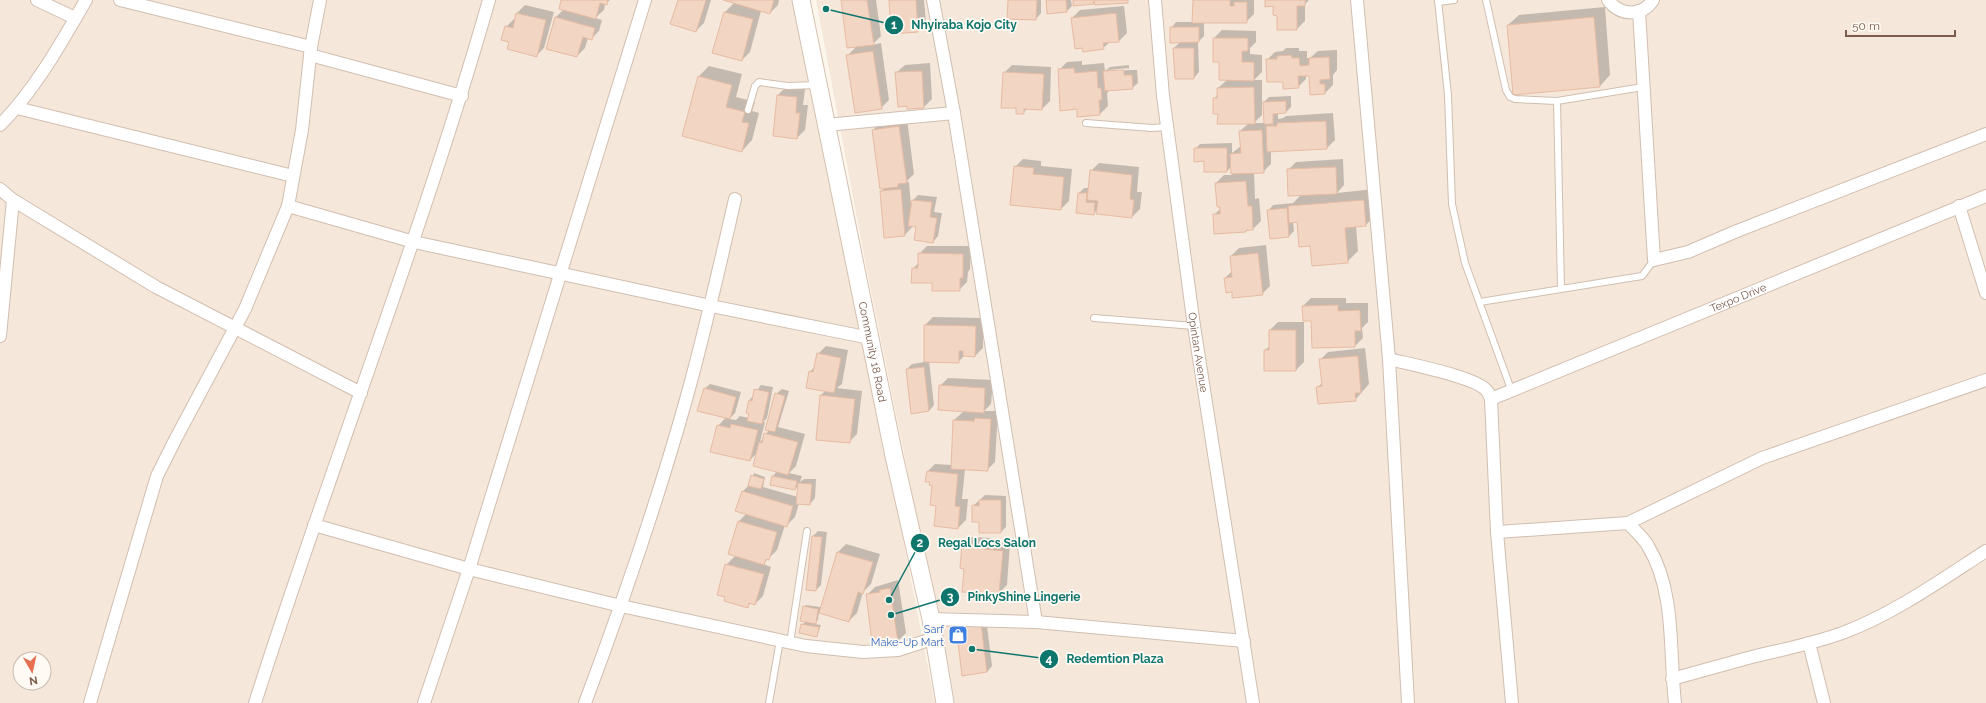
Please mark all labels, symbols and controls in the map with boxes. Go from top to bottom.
scale bar [1846,12,1955,38]
callout: Nhyiraba Kojo City [884,13,1025,37]
text: 1 [891,18,897,32]
text: Nhyiraba Kojo City [911,18,1017,32]
text: 50 m [1852,19,1880,33]
street label: Texpo Drive [1708,280,1769,315]
street label: Community 18 Road [856,300,889,403]
street label: Opintan Avenue [1186,311,1211,394]
callout: Regal Locs Salon [910,531,1045,555]
text: 2 [917,536,924,550]
text: Regal Locs Salon [938,536,1036,550]
callout: PinkyShine Lingerie [940,585,1089,609]
text: 3 [947,590,954,604]
text: PinkyShine Lingerie [967,590,1081,604]
place label: Sarf Make-Up Mart [871,623,944,649]
shop icon: Sarf Make-Up Mart [947,624,969,646]
callout: Redemtion Plaza [1039,647,1172,671]
north arrow [12,651,52,691]
text: 4 [1046,652,1053,666]
text: Redemtion Plaza [1066,652,1164,666]
text: N [28,673,39,687]

